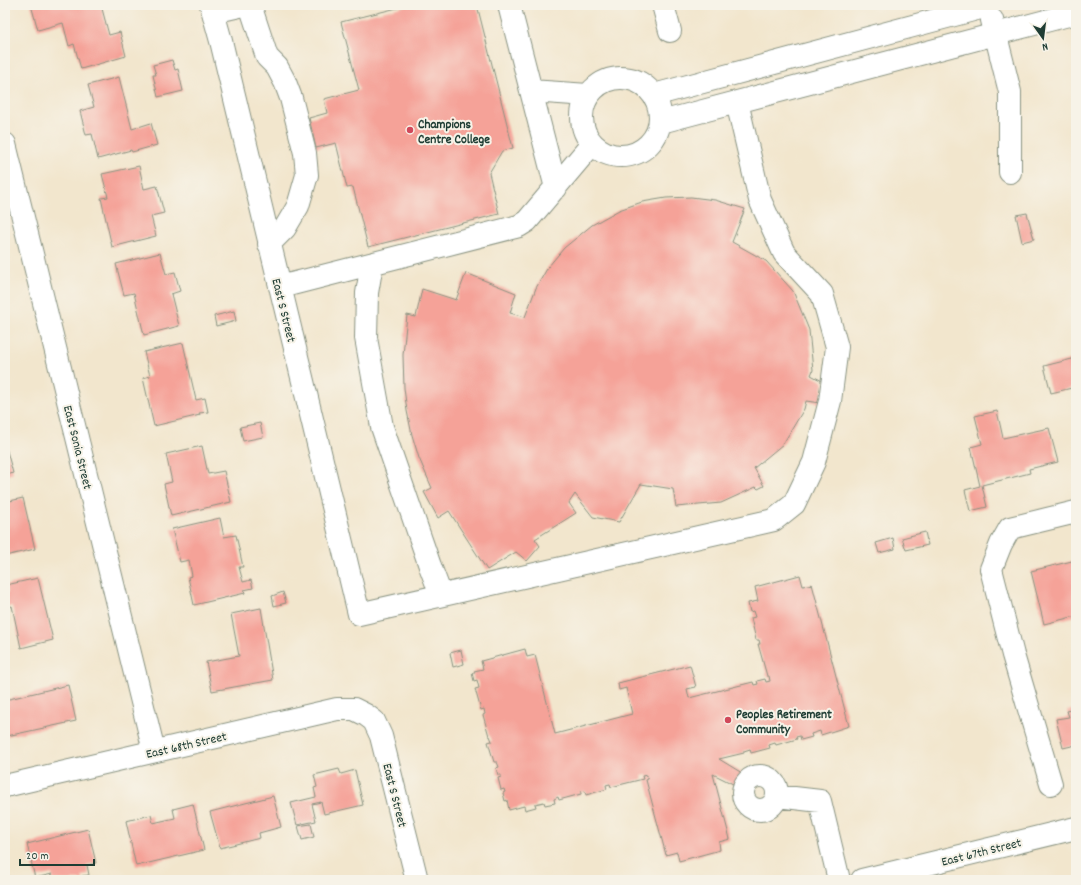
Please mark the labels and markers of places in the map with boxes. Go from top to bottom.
place label: Champions Centre College [418,116,490,150]
marker: Champions Centre College [405,125,415,135]
place label: Peoples Retirement Community [736,706,832,740]
marker: Peoples Retirement Community [723,715,733,725]

